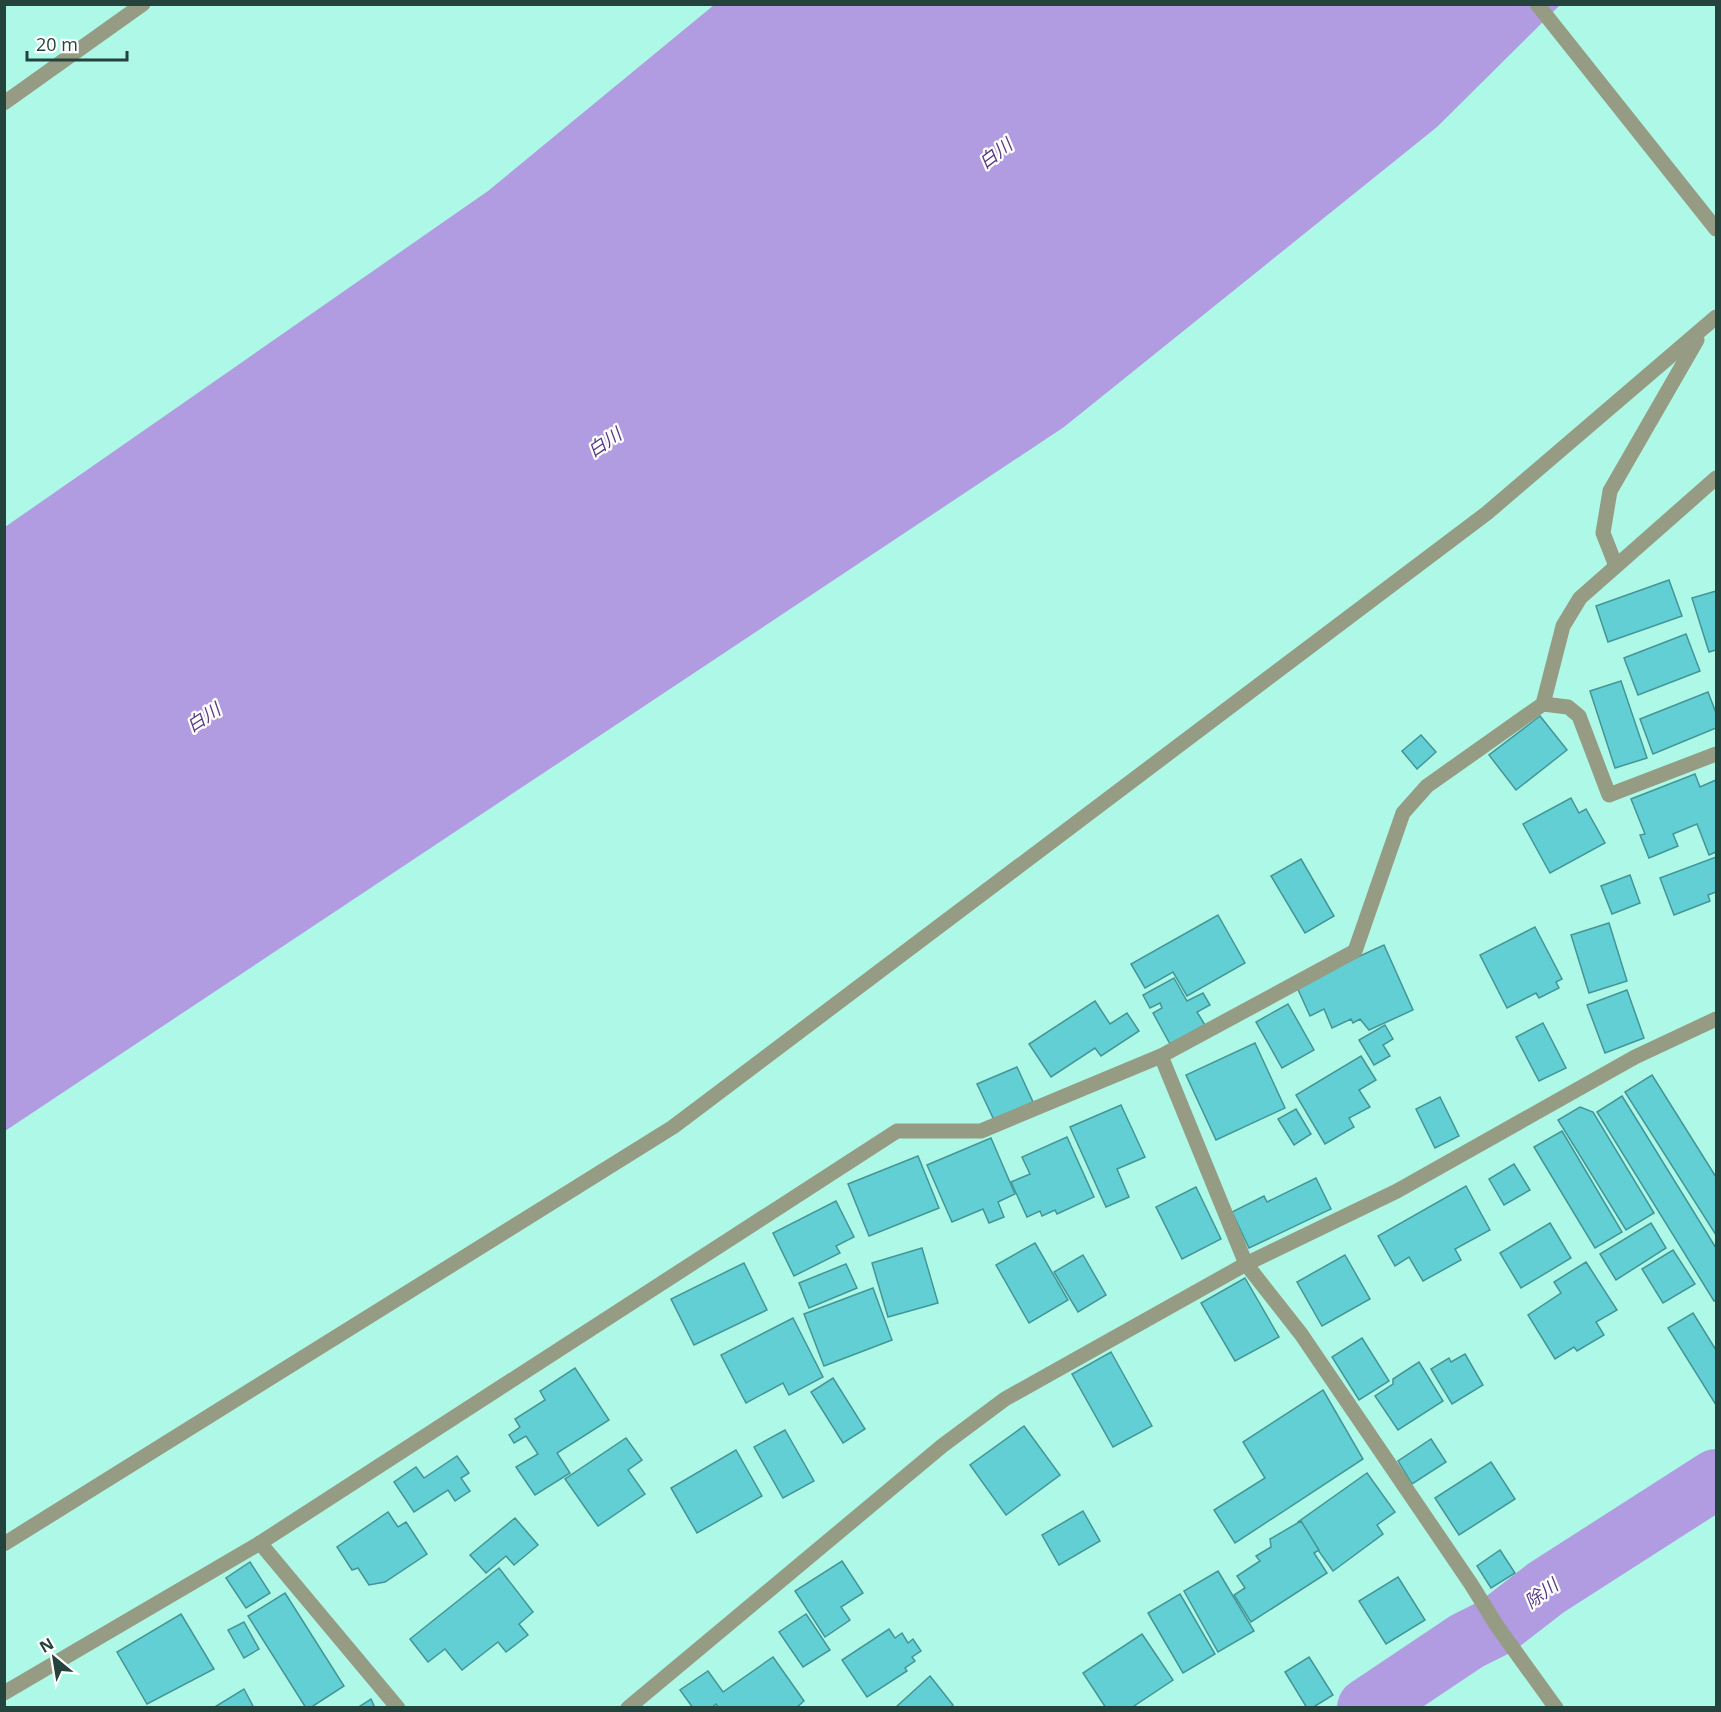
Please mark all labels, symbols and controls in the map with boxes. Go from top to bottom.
scale bar [27,24,128,62]
text: 20 m [36,32,78,56]
water label: 白川 [973,131,1018,173]
water label: 白川 [582,421,627,462]
water label: 白川 [181,696,226,737]
water label: 除川 [1519,1572,1564,1613]
north arrow [24,1628,84,1688]
text: N [35,1632,58,1658]

